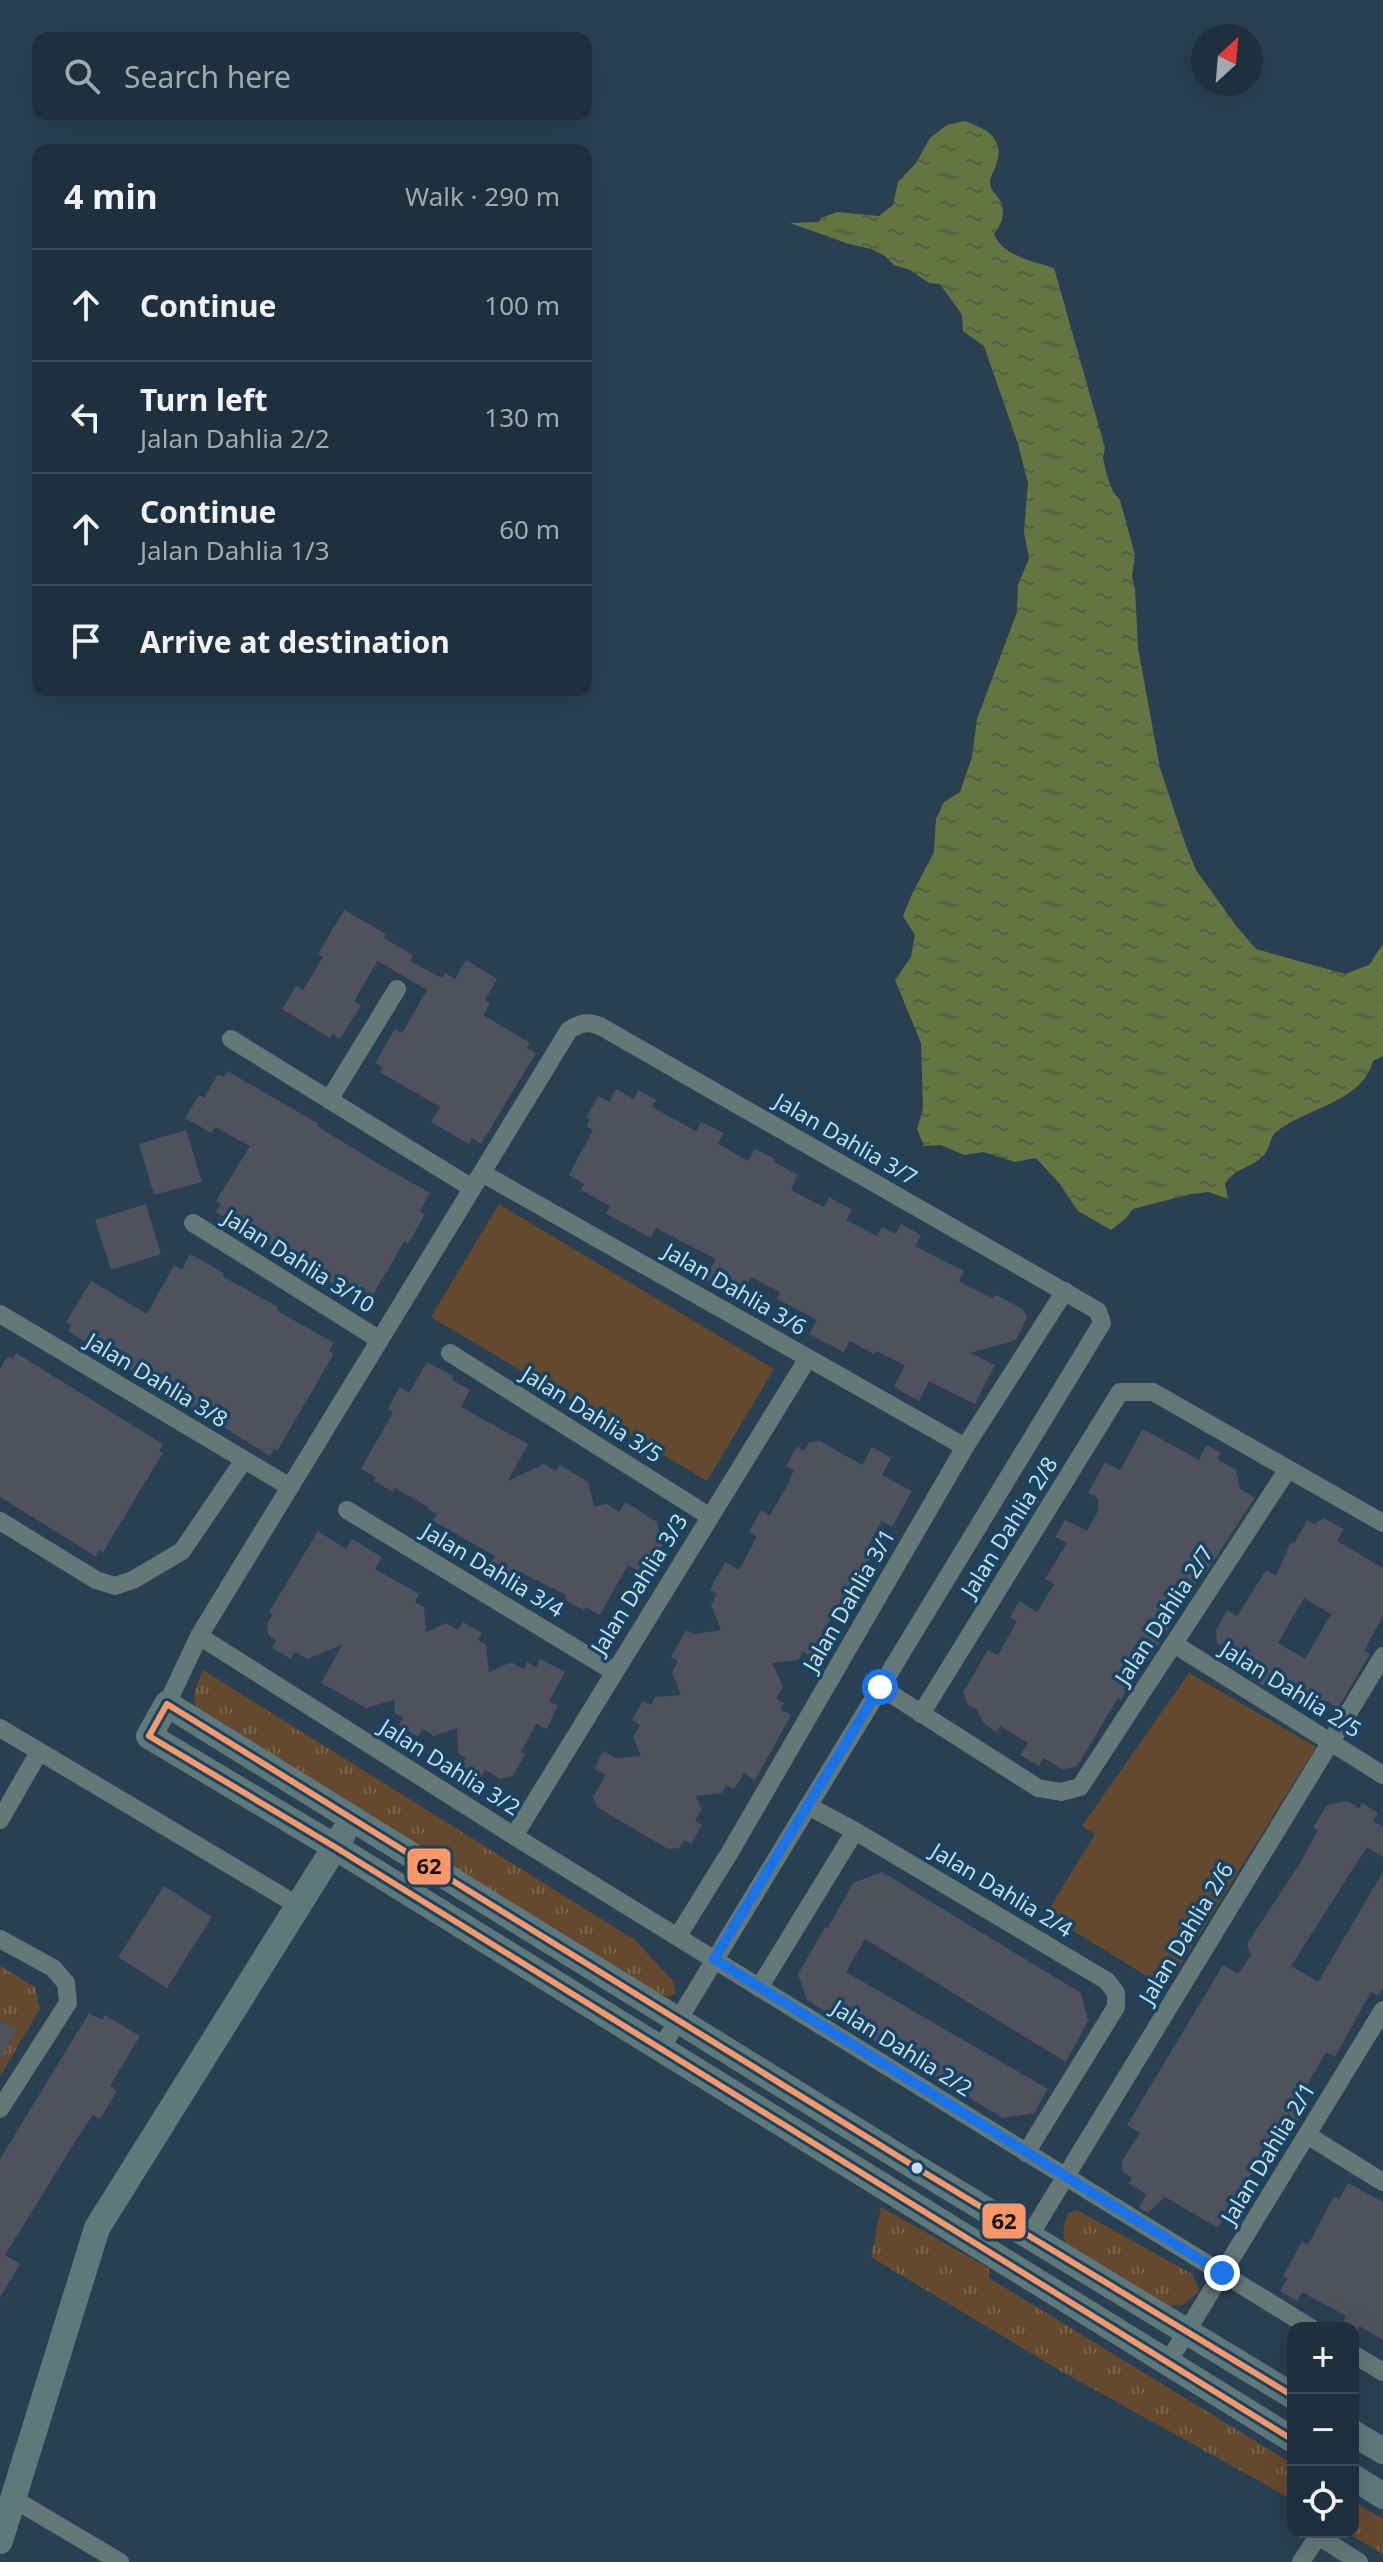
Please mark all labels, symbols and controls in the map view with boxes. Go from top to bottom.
north arrow [1191,24,1263,96]
search box [32,32,592,120]
icon: search [60,54,104,98]
text: Search here [124,56,291,97]
text: 4 min [64,173,158,219]
text: Walk · 290 m [405,178,560,214]
icon: ahead [64,283,108,327]
text: Continue [140,285,276,326]
text: 100 m [484,287,560,323]
text: Turn left [140,379,268,420]
icon: left [64,395,108,439]
text: 130 m [484,399,560,435]
text: Jalan Dahlia 2/2 [140,420,330,456]
text: Continue [140,491,276,532]
icon: ahead [64,507,108,551]
text: 60 m [499,511,560,547]
text: Jalan Dahlia 1/3 [140,532,330,568]
icon: arrive [64,619,108,663]
text: Arrive at destination [140,621,450,662]
street label: Jalan Dahlia 3/7 [768,1084,923,1191]
street label: Jalan Dahlia 3/10 [217,1201,381,1319]
street label: Jalan Dahlia 3/6 [657,1234,812,1341]
street label: Jalan Dahlia 3/8 [79,1324,234,1433]
street label: Jalan Dahlia 3/5 [515,1357,669,1468]
street label: Jalan Dahlia 2/8 [952,1450,1063,1604]
street label: Jalan Dahlia 3/3 [582,1507,693,1661]
street label: Jalan Dahlia 3/4 [415,1514,570,1624]
street label: Jalan Dahlia 3/1 [794,1523,901,1678]
street label: Jalan Dahlia 2/7 [1106,1539,1219,1692]
street label: Jalan Dahlia 2/5 [1214,1632,1368,1743]
route start [862,1669,898,1705]
street label: Jalan Dahlia 3/2 [373,1710,527,1821]
street label: Jalan Dahlia 2/4 [924,1834,1079,1944]
line badge: 62 [406,1847,452,1886]
text: 62 [416,1850,442,1880]
street label: Jalan Dahlia 2/6 [1130,1856,1239,2011]
street label: Jalan Dahlia 2/2 [825,1991,979,2102]
street label: Jalan Dahlia 2/1 [1212,2076,1321,2231]
unlabelled marker [909,2160,925,2176]
line badge: 62 [981,2202,1027,2240]
text: 62 [991,2205,1017,2235]
route end [1204,2255,1240,2291]
map controls [1287,2322,1359,2538]
button: + [1287,2322,1359,2394]
button: − [1287,2394,1359,2466]
button: locate [1287,2466,1359,2538]

